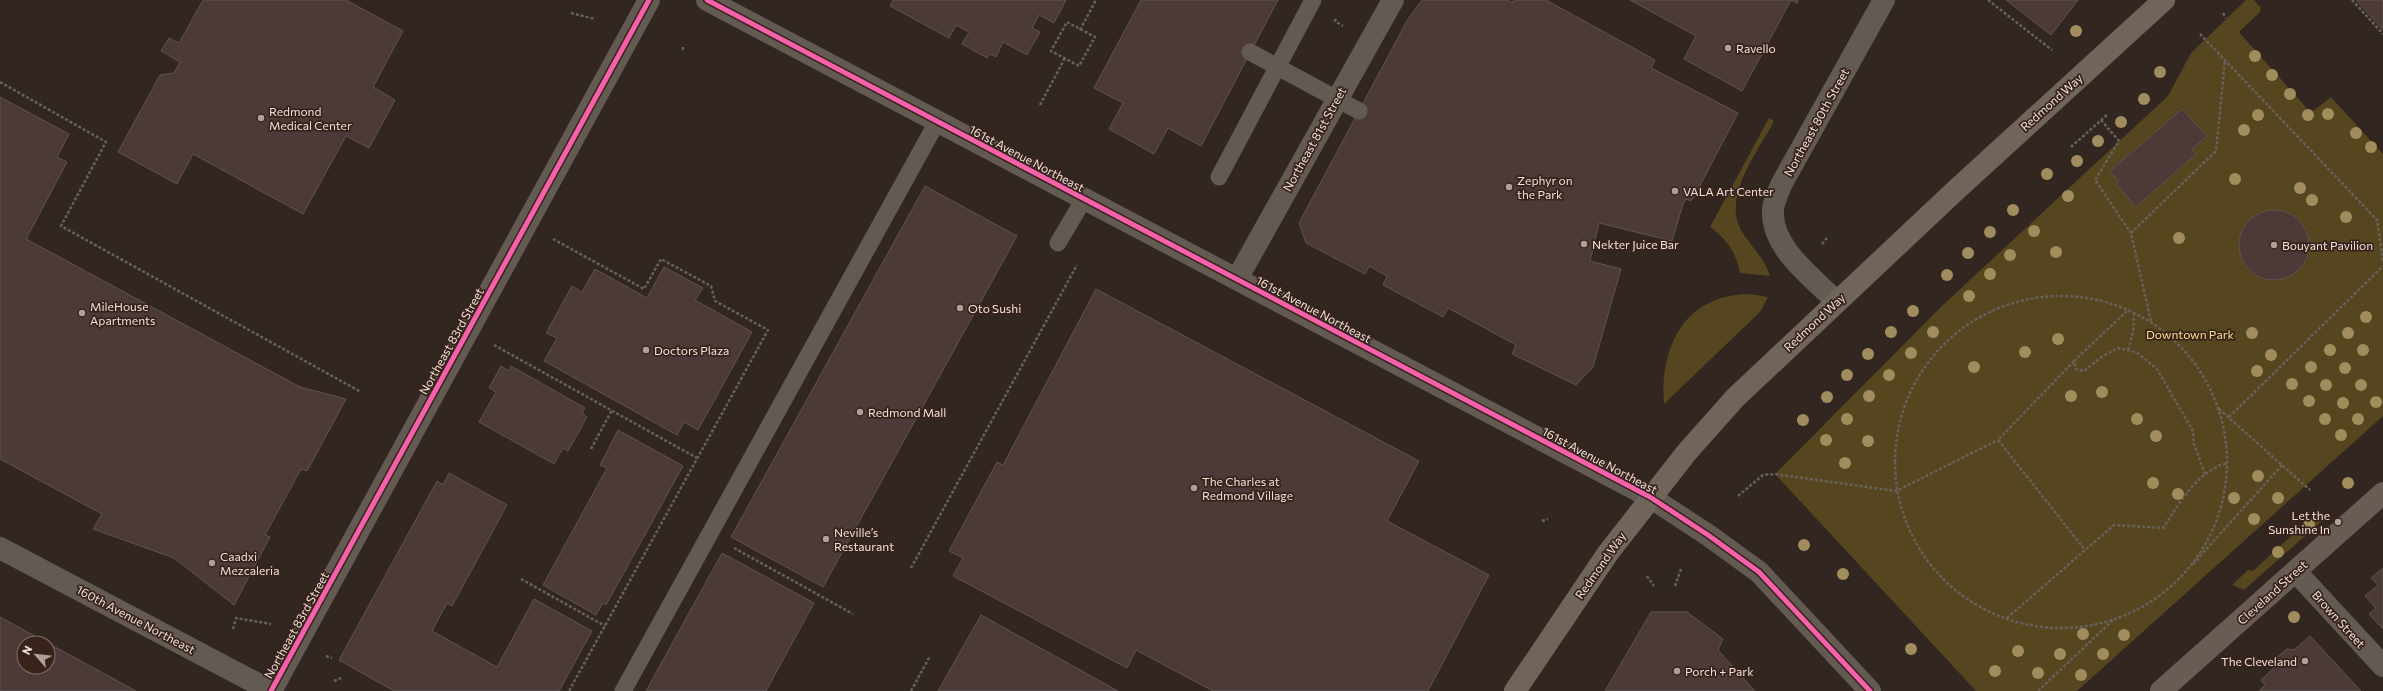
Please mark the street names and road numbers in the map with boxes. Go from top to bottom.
street label: Northeast 80th Street [1781,66,1852,178]
street label: Redmond Way [2017,70,2085,134]
street label: Northeast 81st Street [1280,84,1349,194]
street label: 161st Avenue Northeast [967,122,1087,194]
street label: 161st Avenue Northeast [1254,273,1374,345]
street label: Northeast 83rd Street [416,285,486,397]
street label: Redmond Way [1780,290,1848,354]
street label: 161st Avenue Northeast [1540,424,1660,496]
street label: Redmond Way [1572,529,1628,601]
street label: Cleveland Street [2234,557,2310,627]
street label: Northeast 83rd Street [261,569,331,681]
street label: 160th Avenue Northeast [74,582,198,656]
street label: Brown Street [2310,588,2368,650]

